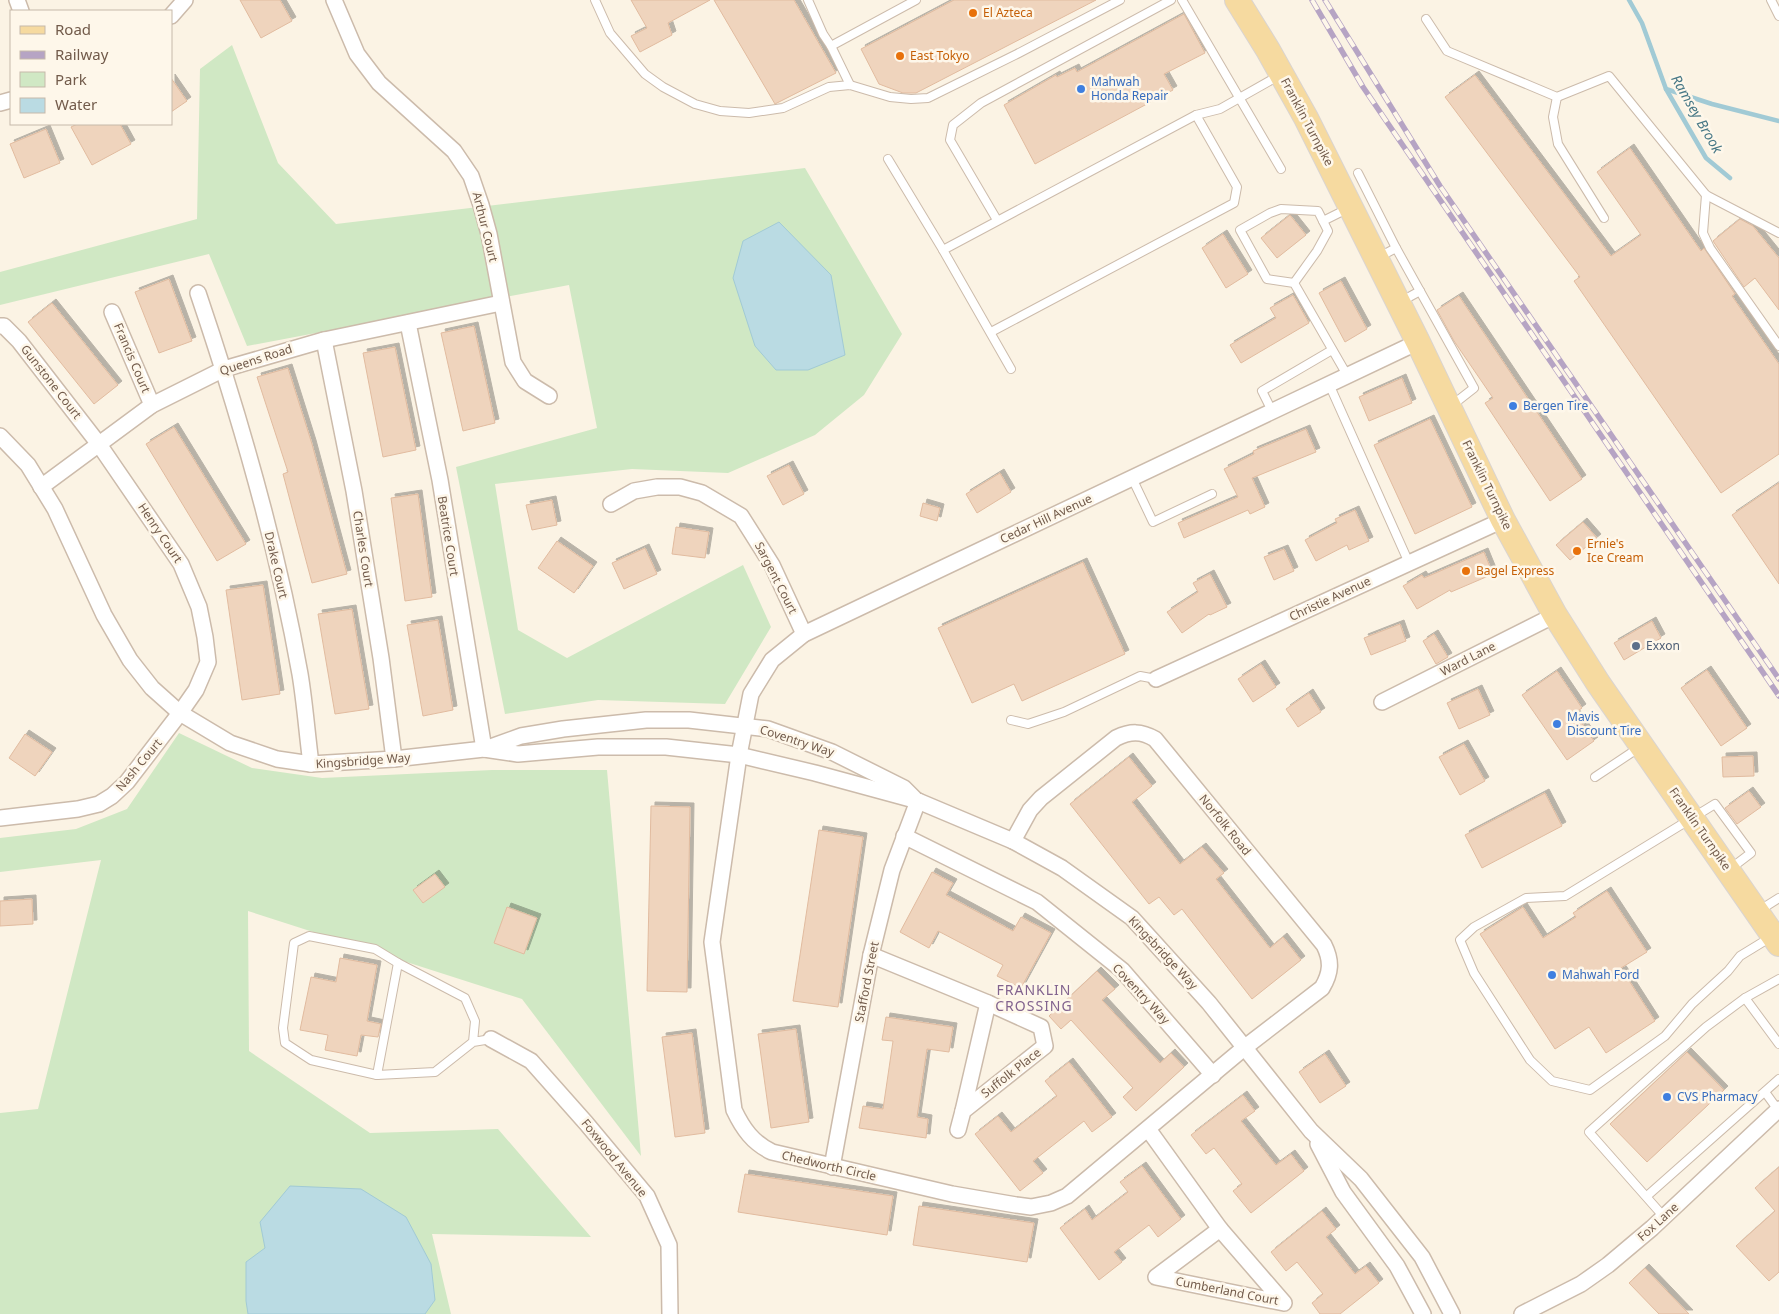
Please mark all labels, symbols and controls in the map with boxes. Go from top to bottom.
place label: El Azteca [983,4,1033,21]
marker: El Azteca [967,7,979,19]
legend [10,10,172,125]
text: Road [55,19,91,39]
text: Railway [55,44,109,64]
place label: East Tokyo [910,47,970,64]
marker: East Tokyo [894,50,906,62]
text: Park [55,69,87,89]
water label: Ramsey Brook [1667,71,1728,157]
place label: Mahwah Honda Repair [1091,73,1168,104]
street label: Franklin Turnpike [1277,75,1338,169]
marker: Mahwah Honda Repair [1075,83,1087,95]
text: Water [55,94,97,114]
street label: Arthur Court [469,190,503,264]
street label: Francis Court [110,320,155,396]
street label: Queens Road [217,340,294,379]
street label: Gunstone Court [17,341,86,423]
place label: Bergen Tire [1523,397,1589,414]
marker: Bergen Tire [1507,400,1519,412]
street label: Franklin Turnpike [1458,437,1517,533]
street label: Cedar Hill Avenue [997,490,1095,547]
street label: Beatrice Court [434,495,463,578]
street label: Henry Court [134,499,187,567]
street label: Charles Court [349,510,378,589]
street label: Drake Court [261,530,293,601]
place label: Ernie's Ice Cream [1587,535,1644,566]
street label: Sargent Court [751,539,802,617]
marker: Ernie's Ice Cream [1571,545,1583,557]
place label: Bagel Express [1476,562,1555,579]
marker: Bagel Express [1460,565,1472,577]
street label: Christie Avenue [1286,572,1374,625]
street label: Ward Lane [1437,637,1499,680]
place label: Exxon [1646,637,1680,654]
marker: Exxon [1630,640,1642,652]
place label: Mavis Discount Tire [1567,708,1641,739]
marker: Mavis Discount Tire [1551,718,1563,730]
street label: Coventry Way [758,721,837,761]
street label: Nash Court [112,734,166,795]
street label: Kingsbridge Way [315,749,412,772]
street label: Franklin Turnpike [1665,784,1736,874]
street label: Norfolk Road [1195,791,1255,859]
street label: Kingsbridge Way [1125,912,1203,994]
street label: Stafford Street [850,939,883,1024]
street label: Coventry Way [1109,960,1175,1028]
place label: Mahwah Ford [1562,966,1639,983]
marker: Mahwah Ford [1546,969,1558,981]
district label: FRANKLIN CROSSING [995,980,1073,1015]
street label: Suffolk Place [977,1044,1044,1101]
place label: CVS Pharmacy [1677,1088,1759,1105]
marker: CVS Pharmacy [1661,1091,1673,1103]
street label: Foxwood Avenue [578,1115,651,1201]
street label: Chedworth Circle [780,1146,878,1185]
street label: Fox Lane [1633,1198,1682,1245]
street label: Cumberland Court [1174,1272,1281,1309]

